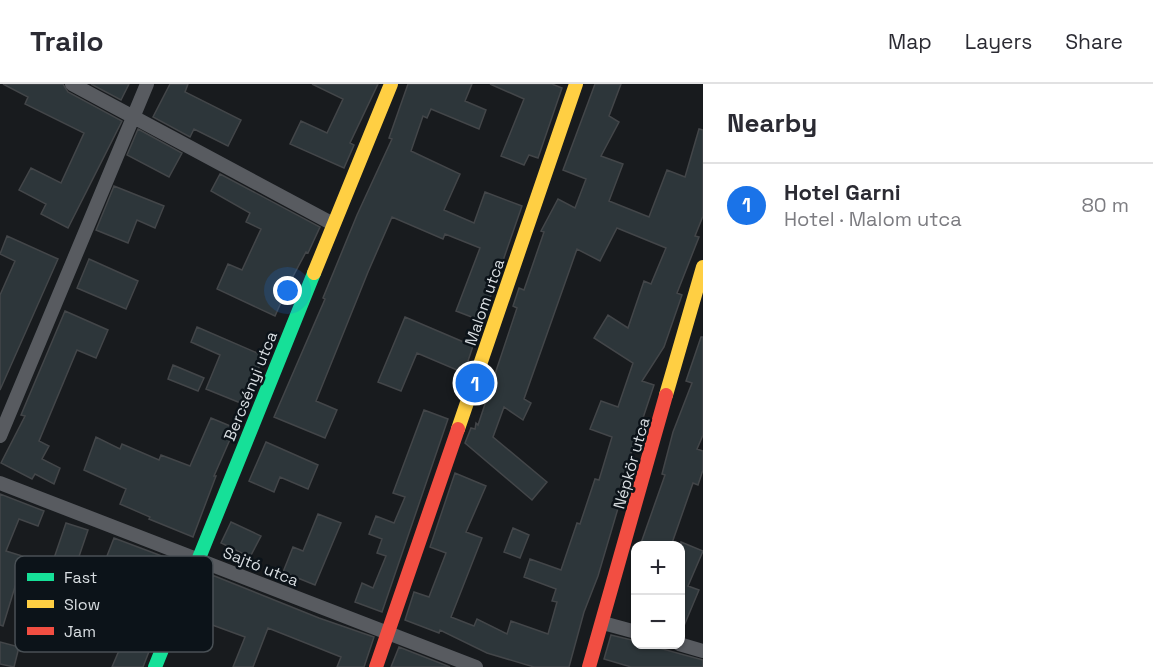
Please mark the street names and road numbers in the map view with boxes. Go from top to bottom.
street label: Malom utca [460,256,509,348]
street label: Bercsényi utca [219,328,282,444]
street label: Népkör utca [608,415,655,511]
street label: Sajtó utca [220,542,302,591]

